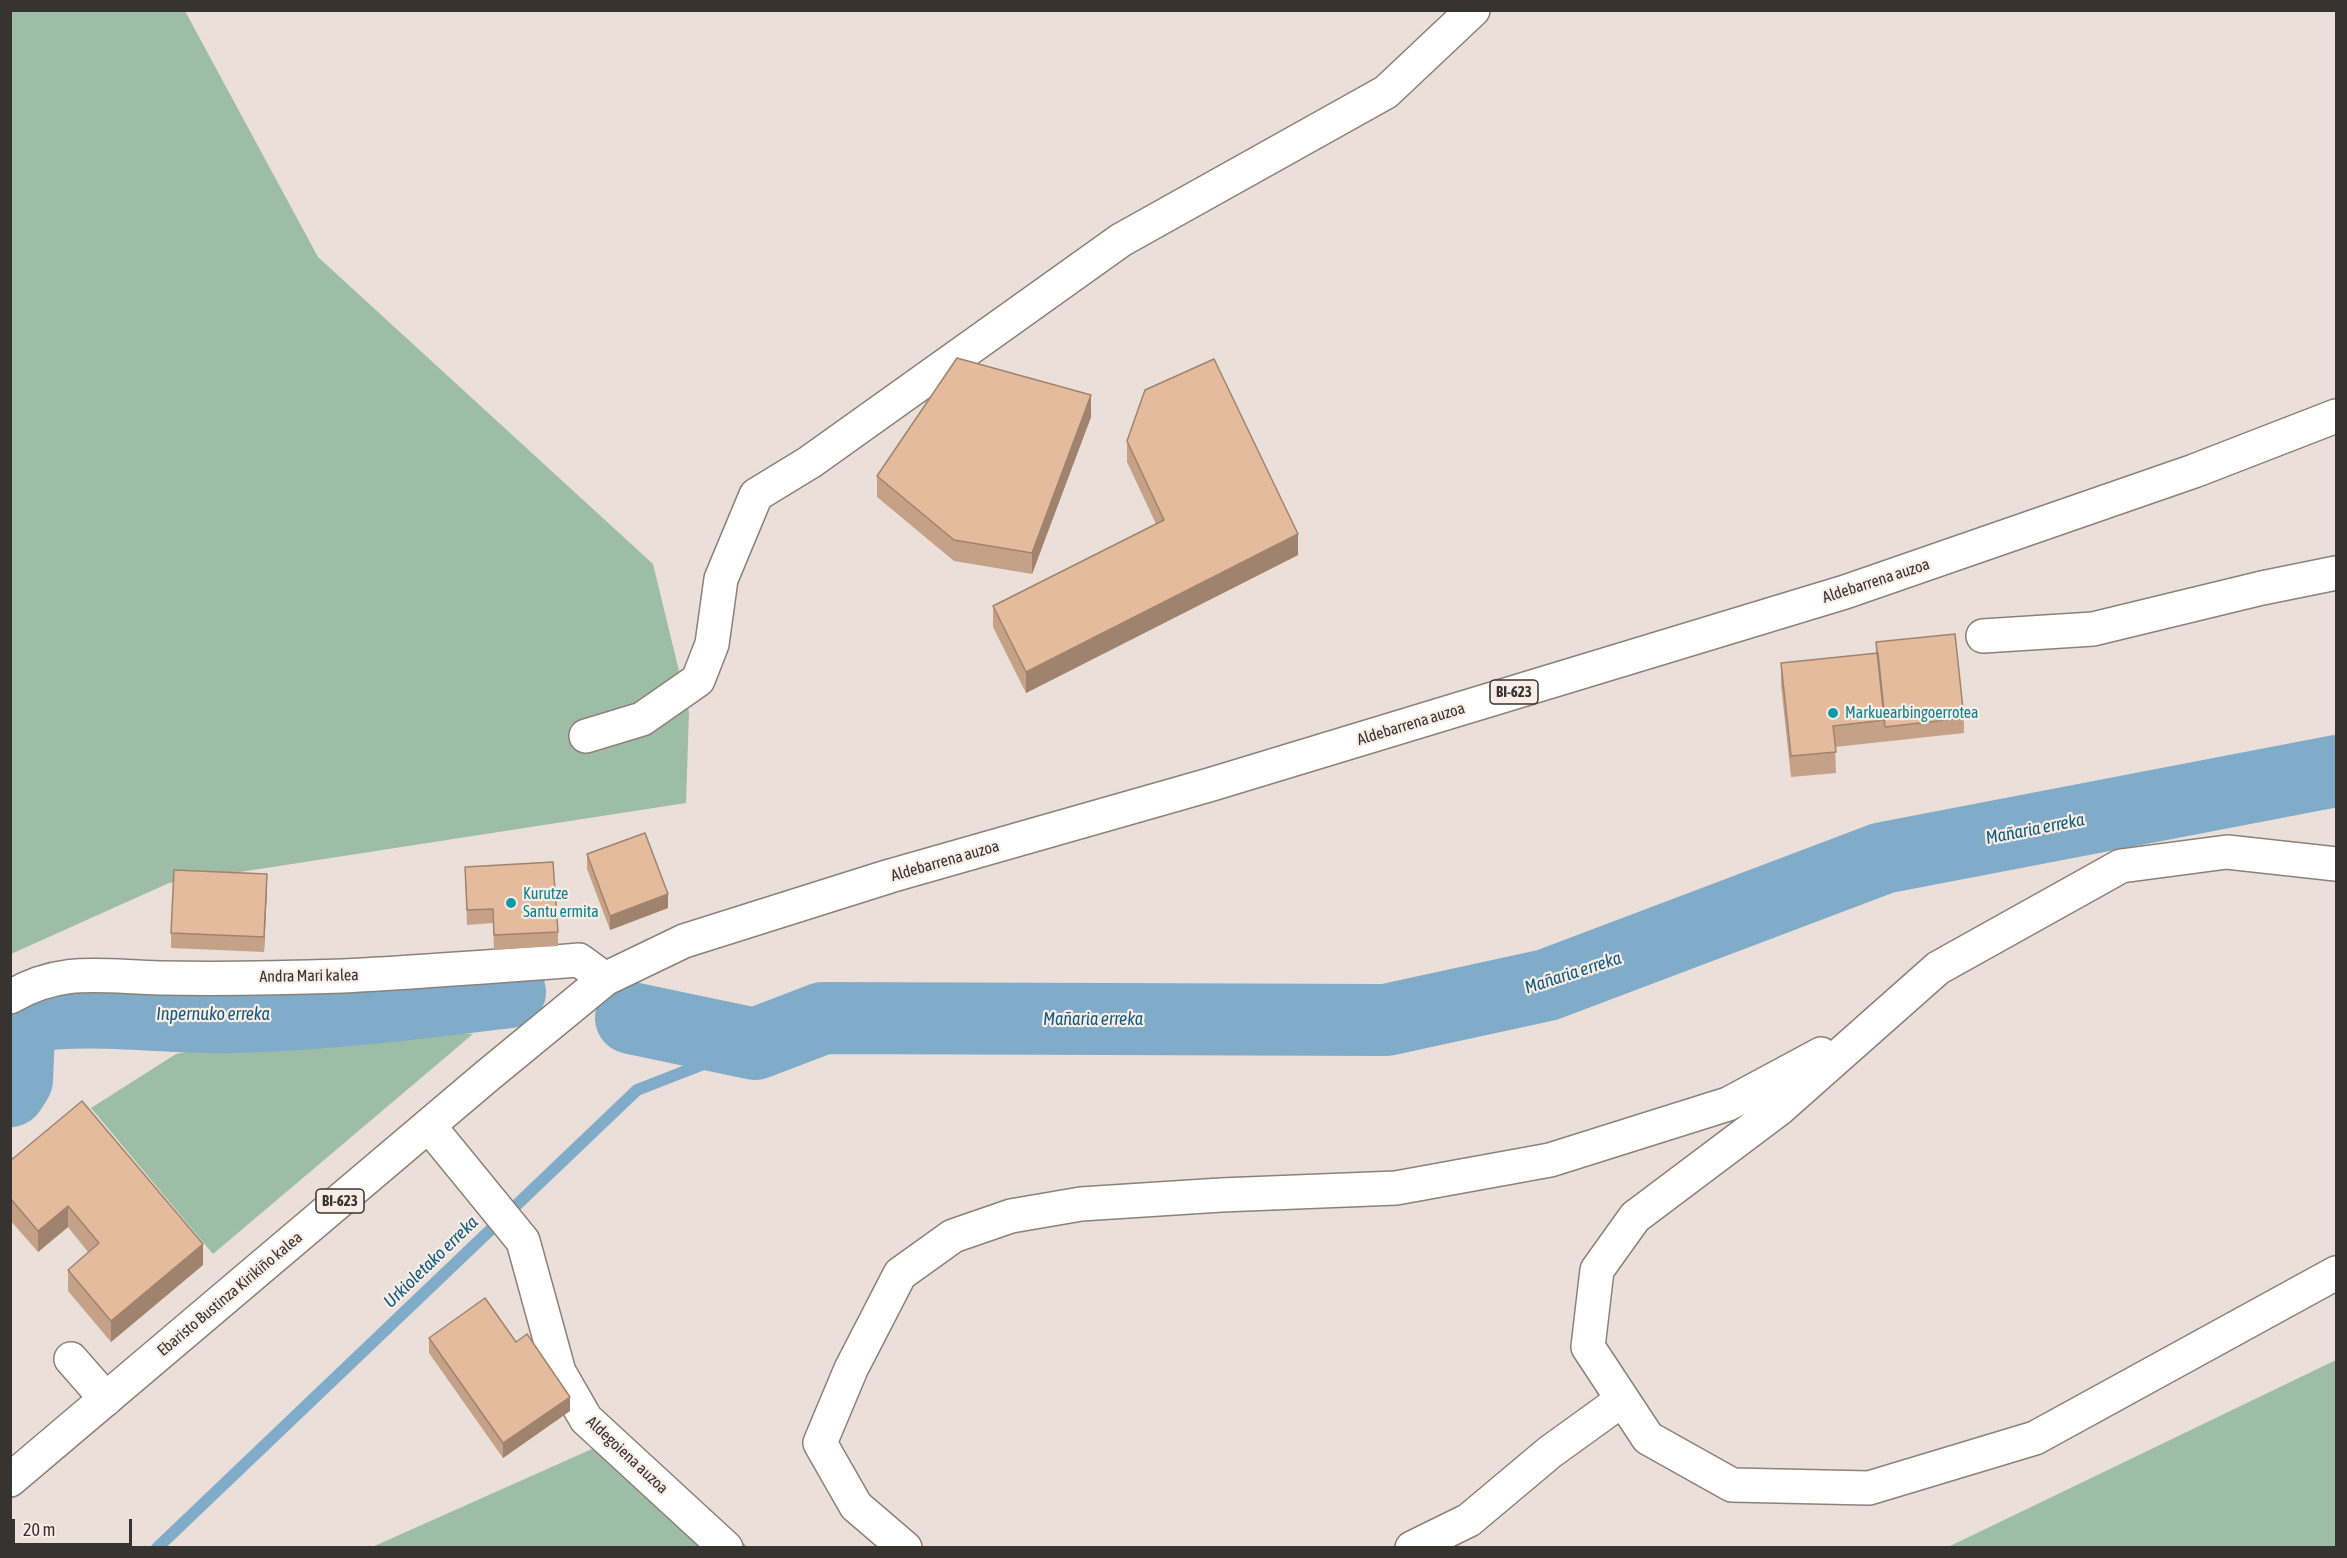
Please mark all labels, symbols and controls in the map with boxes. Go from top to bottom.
street label: Aldebarrena auzoa [1820,555,1932,607]
road number: BI-623 [1490,680,1538,704]
street label: Aldebarrena auzoa [1355,699,1467,749]
place label: Markuearbingoerrotea [1845,703,1979,723]
marker: Markuearbingoerrotea [1826,706,1840,720]
water label: Mañaria erreka [1984,809,2086,849]
street label: Aldebarrena auzoa [889,836,1001,886]
place label: Kurutze Santu ermita [523,884,599,922]
marker: Kurutze Santu ermita [504,896,518,910]
water label: Mañaria erreka [1522,947,1624,999]
street label: Andra Mari kalea [259,966,359,986]
water label: Inpernuko erreka [156,1003,270,1025]
water label: Mañaria erreka [1043,1008,1143,1030]
road number: BI-623 [316,1189,364,1213]
water label: Urkioletako erreka [379,1212,483,1312]
street label: Ebaristo Bustinza Kirikiño kalea [154,1228,306,1360]
street label: Aldegoiena auzoa [582,1412,672,1498]
scale bar [15,1507,135,1545]
text: 20 m [23,1519,55,1540]

